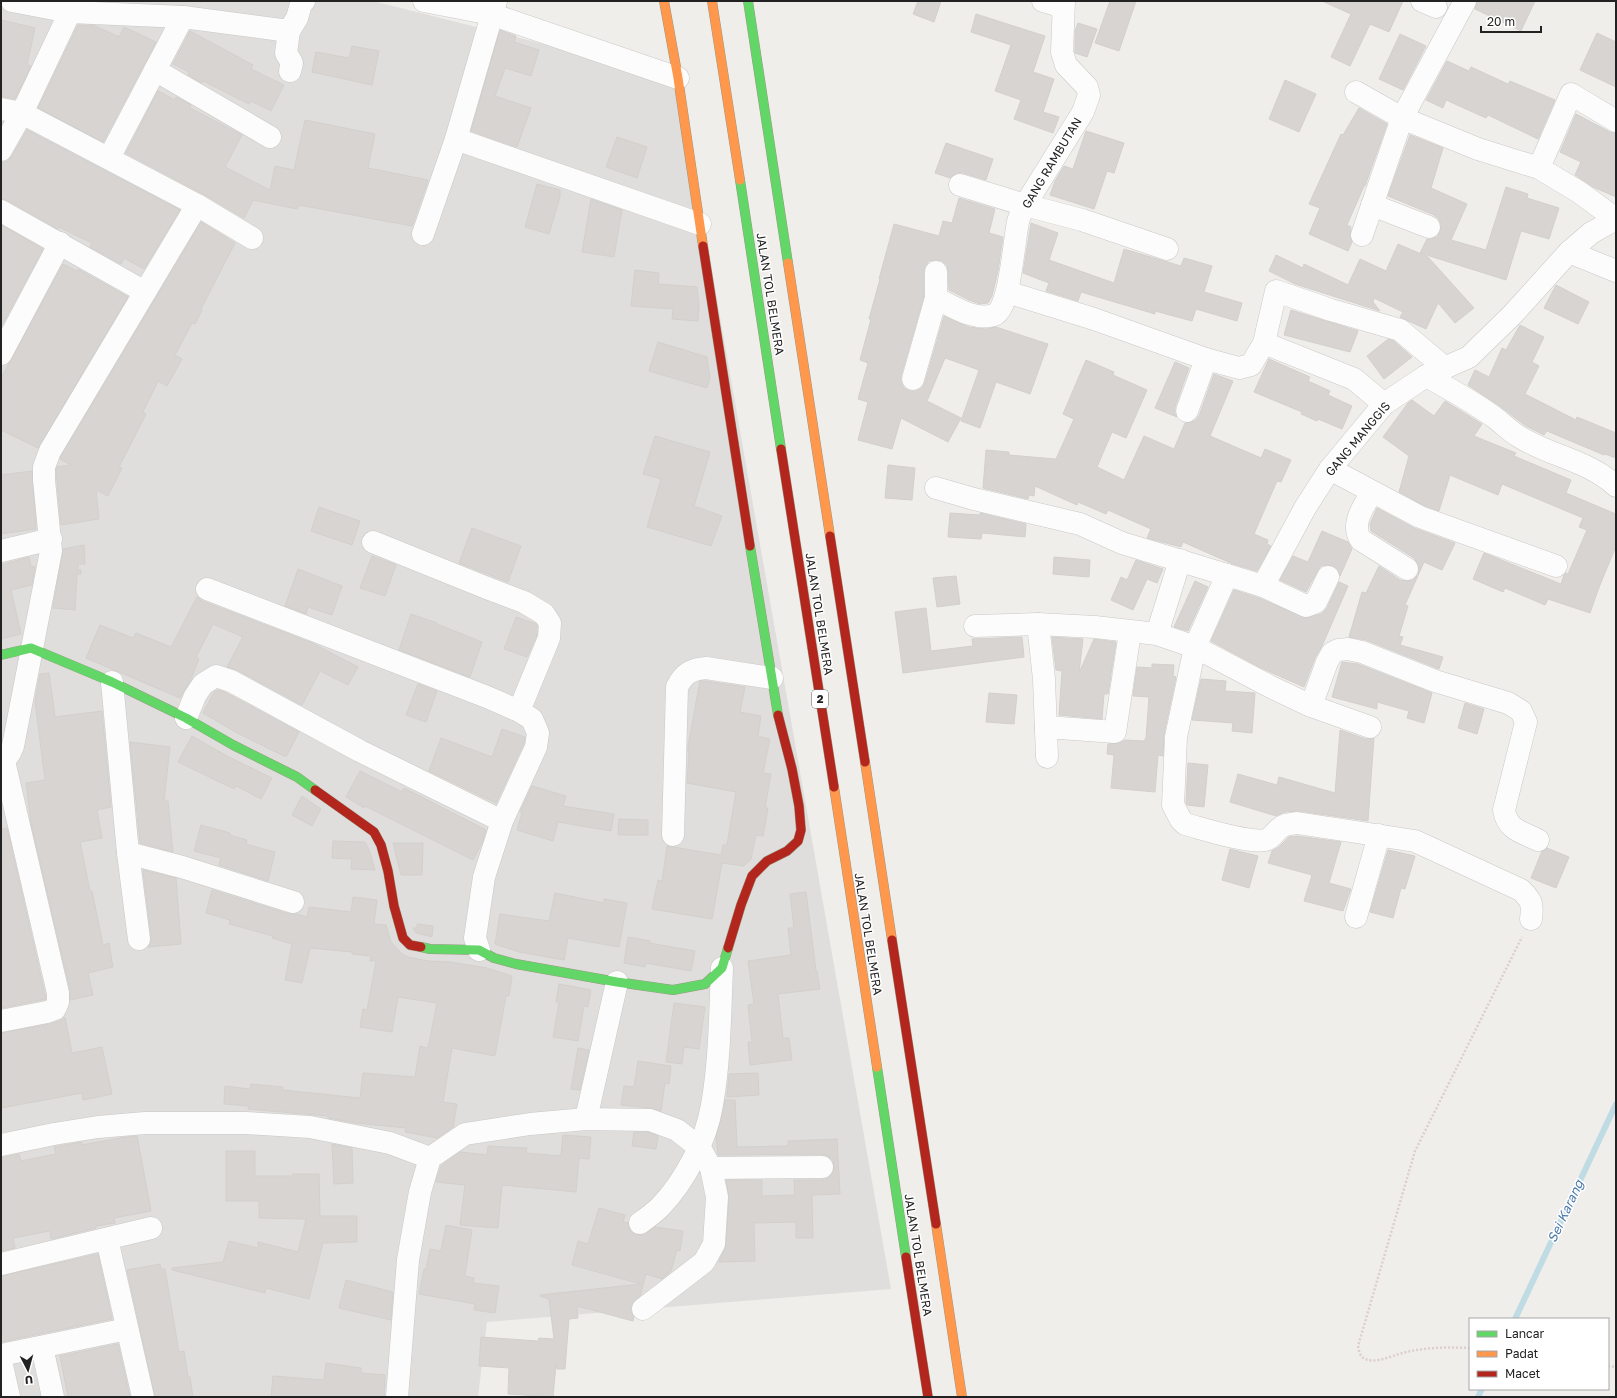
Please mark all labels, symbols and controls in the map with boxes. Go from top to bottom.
scale bar [1481,8,1541,34]
text: 20 m [1487,14,1515,29]
street label: GANG RAMBUTAN [1018,114,1085,211]
street label: JALAN TOL BELMERA [753,232,788,356]
street label: GANG MANGGIS [1322,398,1393,479]
street label: JALAN TOL BELMERA [802,552,837,676]
road number: 2 [812,690,828,708]
street label: JALAN TOL BELMERA [851,872,886,996]
water label: Sei Karang [1544,1176,1587,1245]
street label: JALAN TOL BELMERA [901,1193,936,1317]
legend [1469,1318,1609,1390]
text: Lancar [1505,1326,1544,1341]
text: Padat [1505,1346,1539,1361]
north arrow [8,1350,48,1390]
text: Macet [1505,1366,1541,1381]
text: U [24,1374,34,1387]

